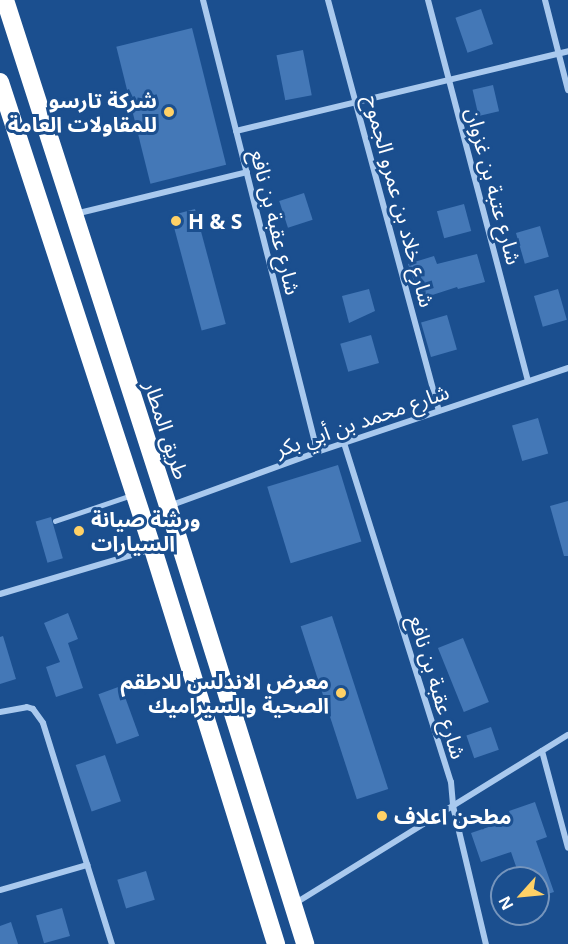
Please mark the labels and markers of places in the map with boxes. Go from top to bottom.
place label: شركة تارسو للمقاولات العامة [8,87,157,137]
marker: شركة تارسو للمقاولات العامة [162,105,176,119]
place label: H & S [188,208,242,234]
marker: H & S [169,214,183,228]
place label: ورشة صيانة السيارات [91,506,201,556]
marker: ورشة صيانة السيارات [72,524,86,538]
place label: معرض الاندلس للاطقم الصحية والسيراميك [120,668,329,718]
marker: معرض الاندلس للاطقم الصحية والسيراميك [334,686,348,700]
place label: مطحن اعلاف [394,803,512,829]
marker: مطحن اعلاف [375,809,389,823]

